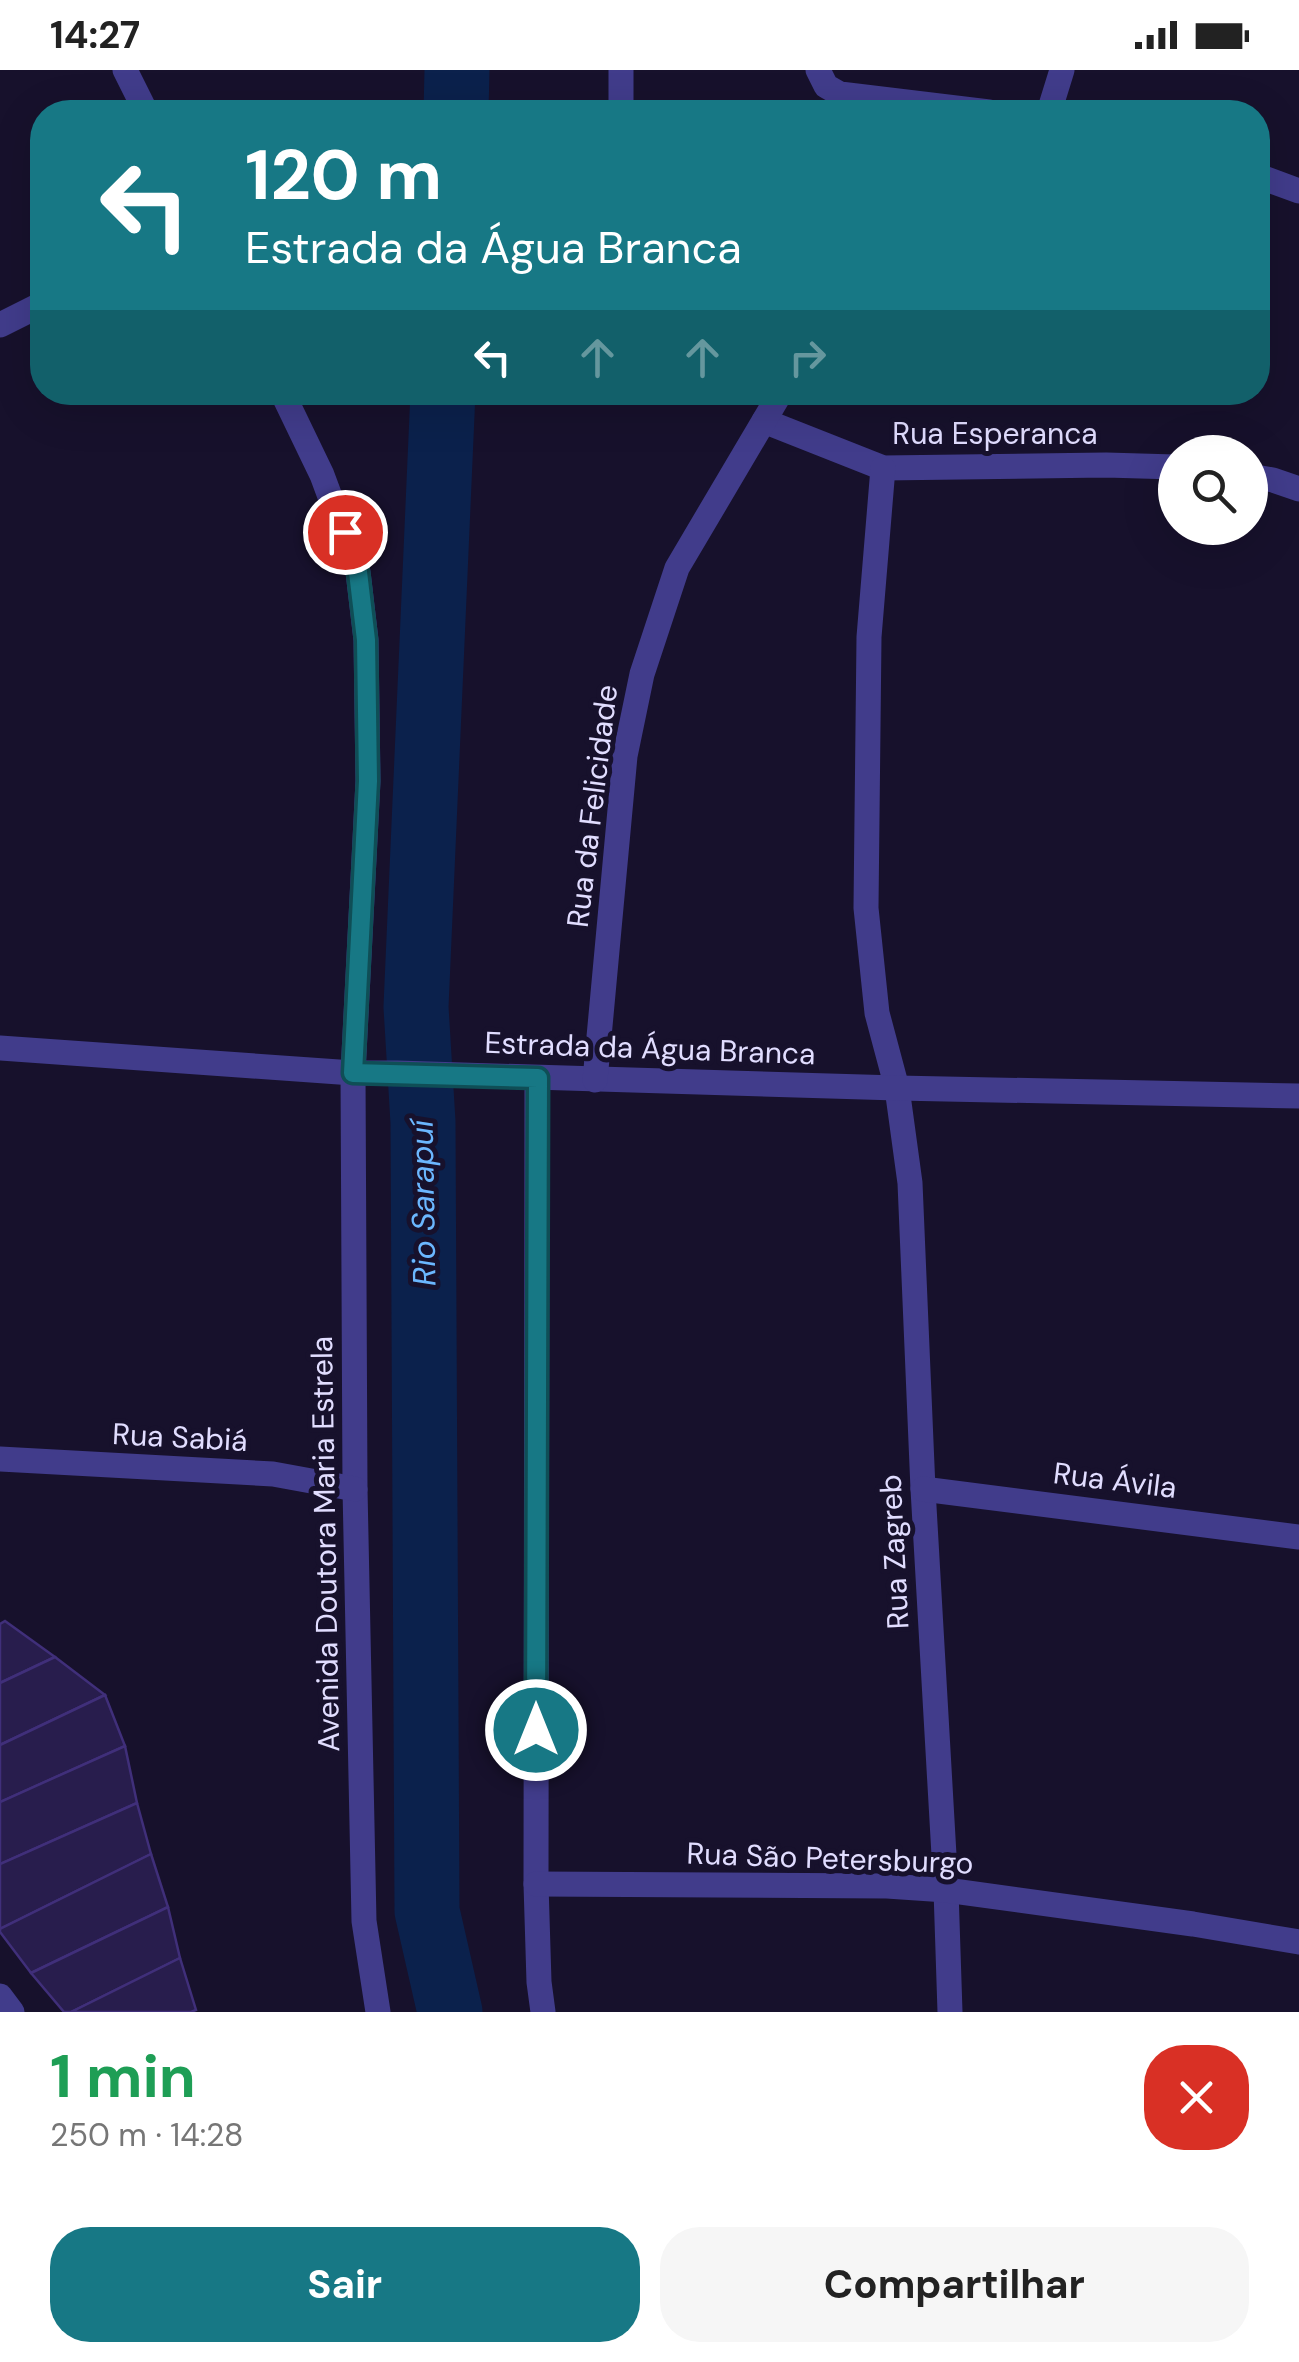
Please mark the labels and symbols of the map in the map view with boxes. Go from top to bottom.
street label: Rua Esperanca [892,414,1098,453]
pin [303,490,388,575]
street label: Rua da Felicidade [558,682,626,930]
street label: Estrada da Água Branca [484,1023,816,1073]
water label: Rio Sarapuí [401,1117,445,1286]
street label: Avenida Doutora Maria Estrela [302,1336,348,1752]
street label: Rua Sabiá [111,1414,249,1460]
street label: Rua Ávila [1051,1453,1179,1507]
street label: Rua Zagreb [870,1474,918,1630]
position arrow [484,1678,588,1782]
street label: Rua São Petersburgo [686,1834,974,1882]

